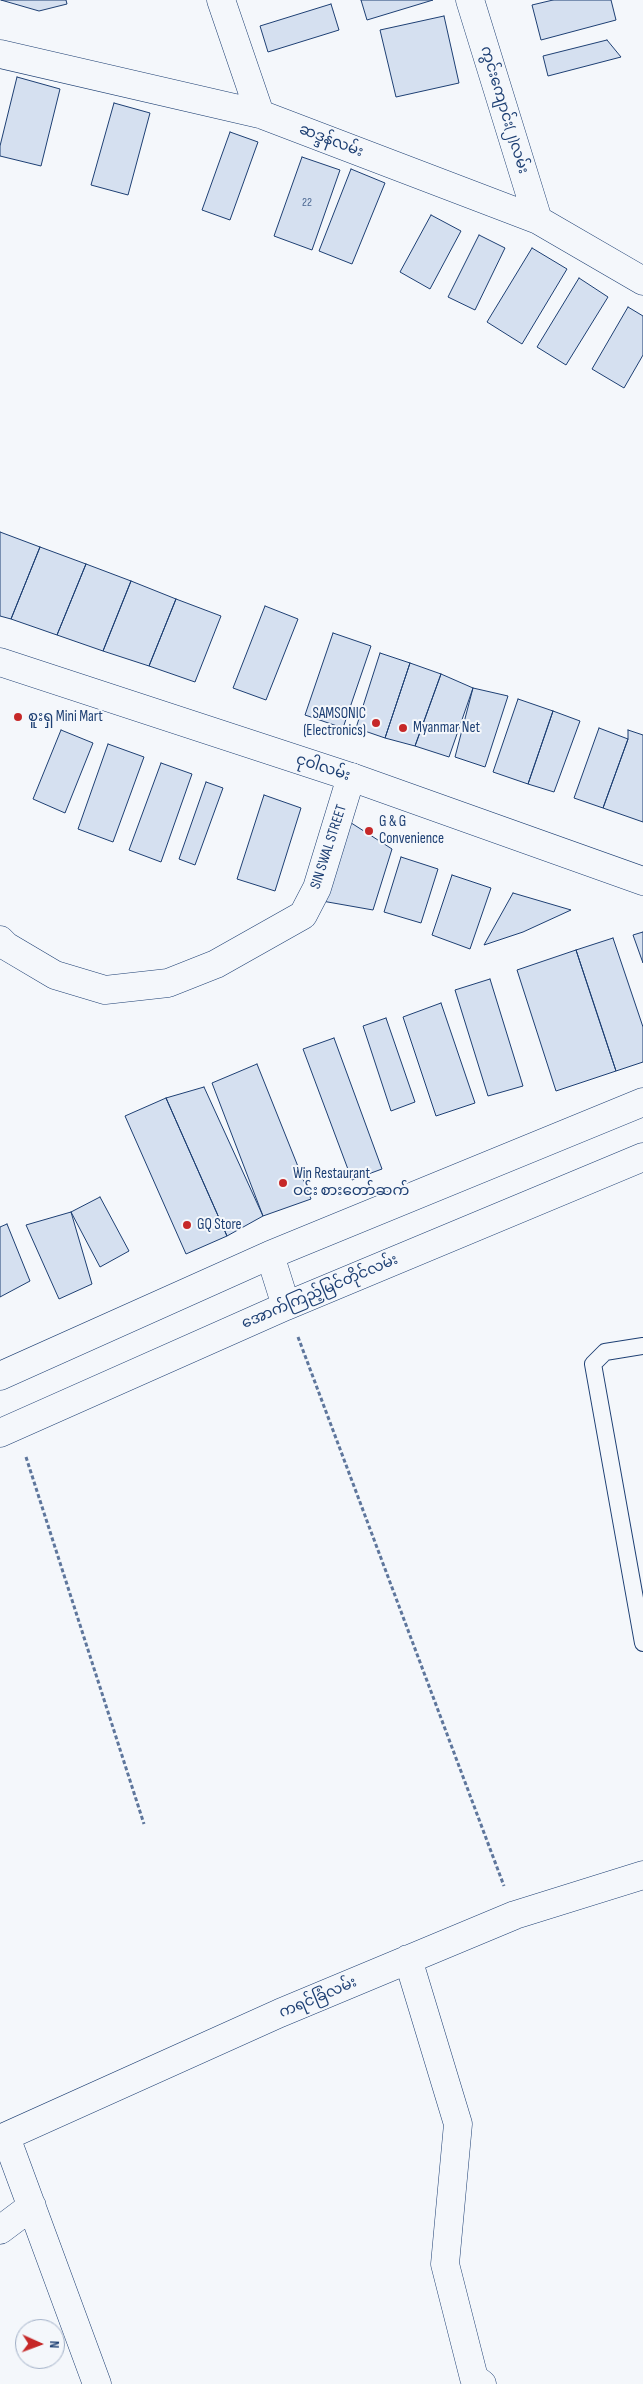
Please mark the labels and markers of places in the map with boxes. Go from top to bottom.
place label: SAMSONIC (Electronics) [303,705,366,740]
place label: စူးရှ Mini Mart [28,708,103,726]
marker: စူးရှ Mini Mart [12,711,24,723]
marker: SAMSONIC (Electronics) [370,717,382,729]
place label: Myanmar Net [413,719,480,737]
marker: Myanmar Net [397,722,409,734]
place label: G & G Convenience [379,813,444,848]
marker: G & G Convenience [363,825,375,837]
place label: Win Restaurant ဝင်း စားတော်ဆက် [293,1165,409,1200]
marker: Win Restaurant ဝင်း စားတော်ဆက် [277,1177,289,1189]
place label: GQ Store [197,1216,241,1234]
marker: GQ Store [181,1219,193,1231]

